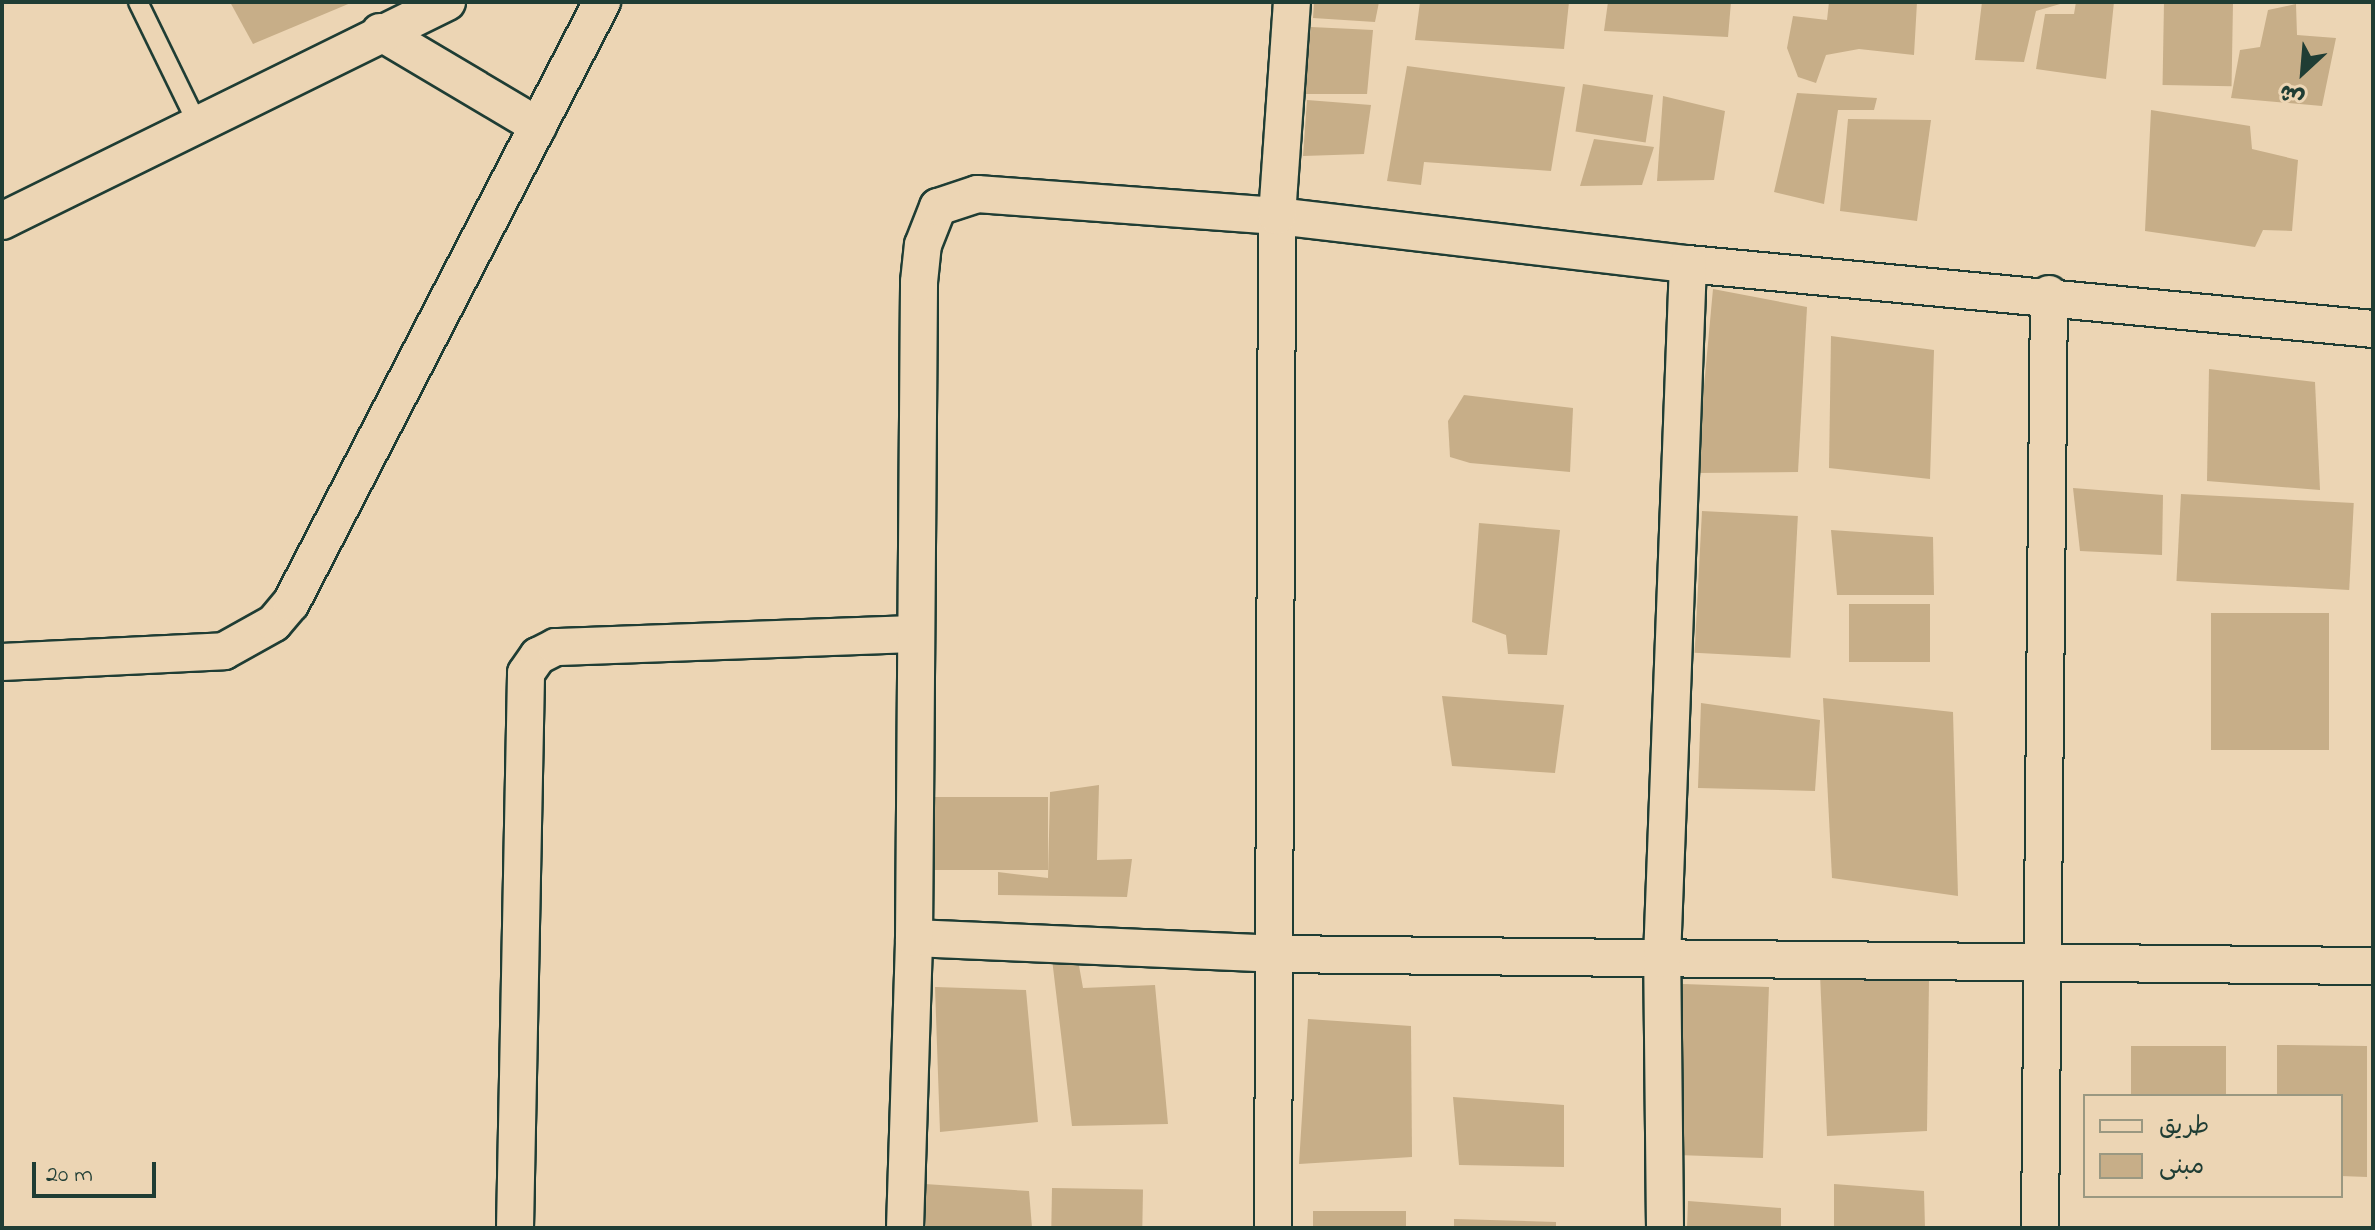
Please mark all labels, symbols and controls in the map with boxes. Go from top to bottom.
north arrow [2263,32,2343,112]
text: ش [2275,74,2310,113]
legend [2083,1094,2343,1198]
text: طريق [2159,1110,2209,1145]
scale bar [36,1146,160,1196]
text: مبنى [2159,1150,2204,1185]
text: 20 m [46,1158,93,1193]

